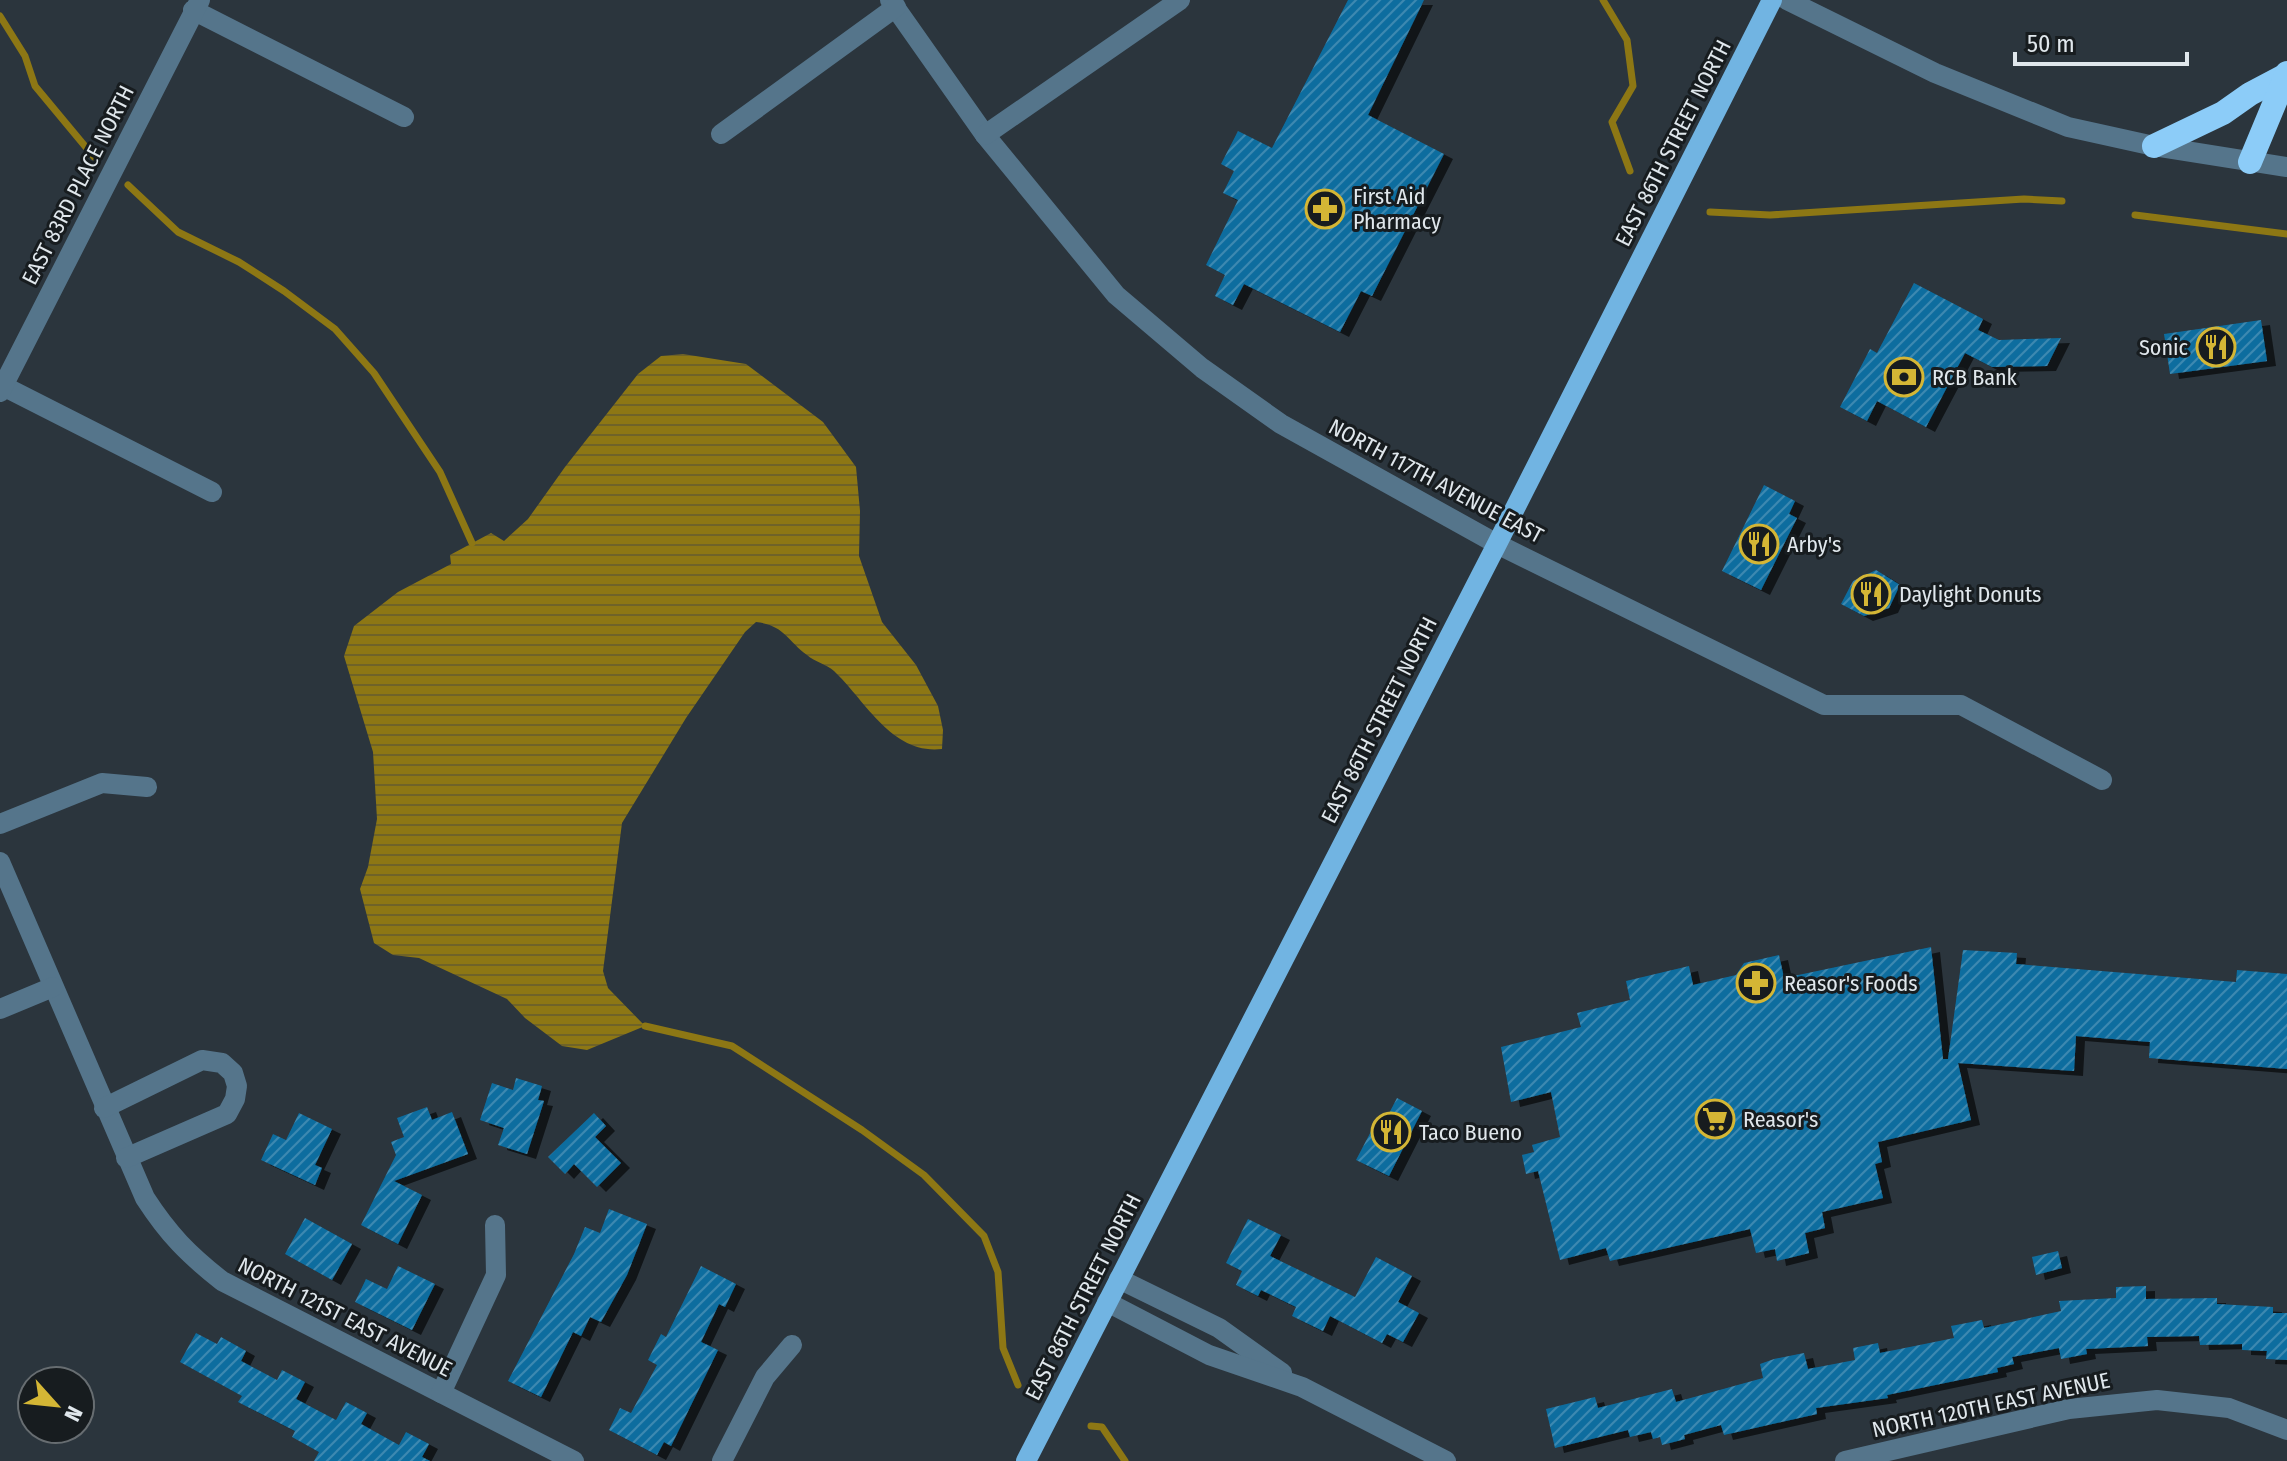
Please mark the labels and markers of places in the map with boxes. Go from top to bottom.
place label: First Aid Pharmacy [1353,183,1441,235]
pharmacy icon: First Aid Pharmacy [1304,188,1346,230]
restaurant icon: Sonic [2195,326,2237,368]
place label: Sonic [2139,334,2189,361]
bank icon: RCB Bank [1883,356,1925,398]
place label: RCB Bank [1932,364,2018,391]
restaurant icon: Arby's [1738,523,1780,565]
place label: Arby's [1787,531,1841,558]
restaurant icon: Daylight Donuts [1850,573,1892,615]
place label: Daylight Donuts [1899,581,2042,608]
pharmacy icon: Reasor's Foods [1735,962,1777,1004]
place label: Reasor's Foods [1784,970,1918,997]
supermarket icon: Reasor's [1694,1098,1736,1140]
place label: Reasor's [1743,1106,1818,1133]
restaurant icon: Taco Bueno [1370,1111,1412,1153]
place label: Taco Bueno [1419,1119,1522,1146]

